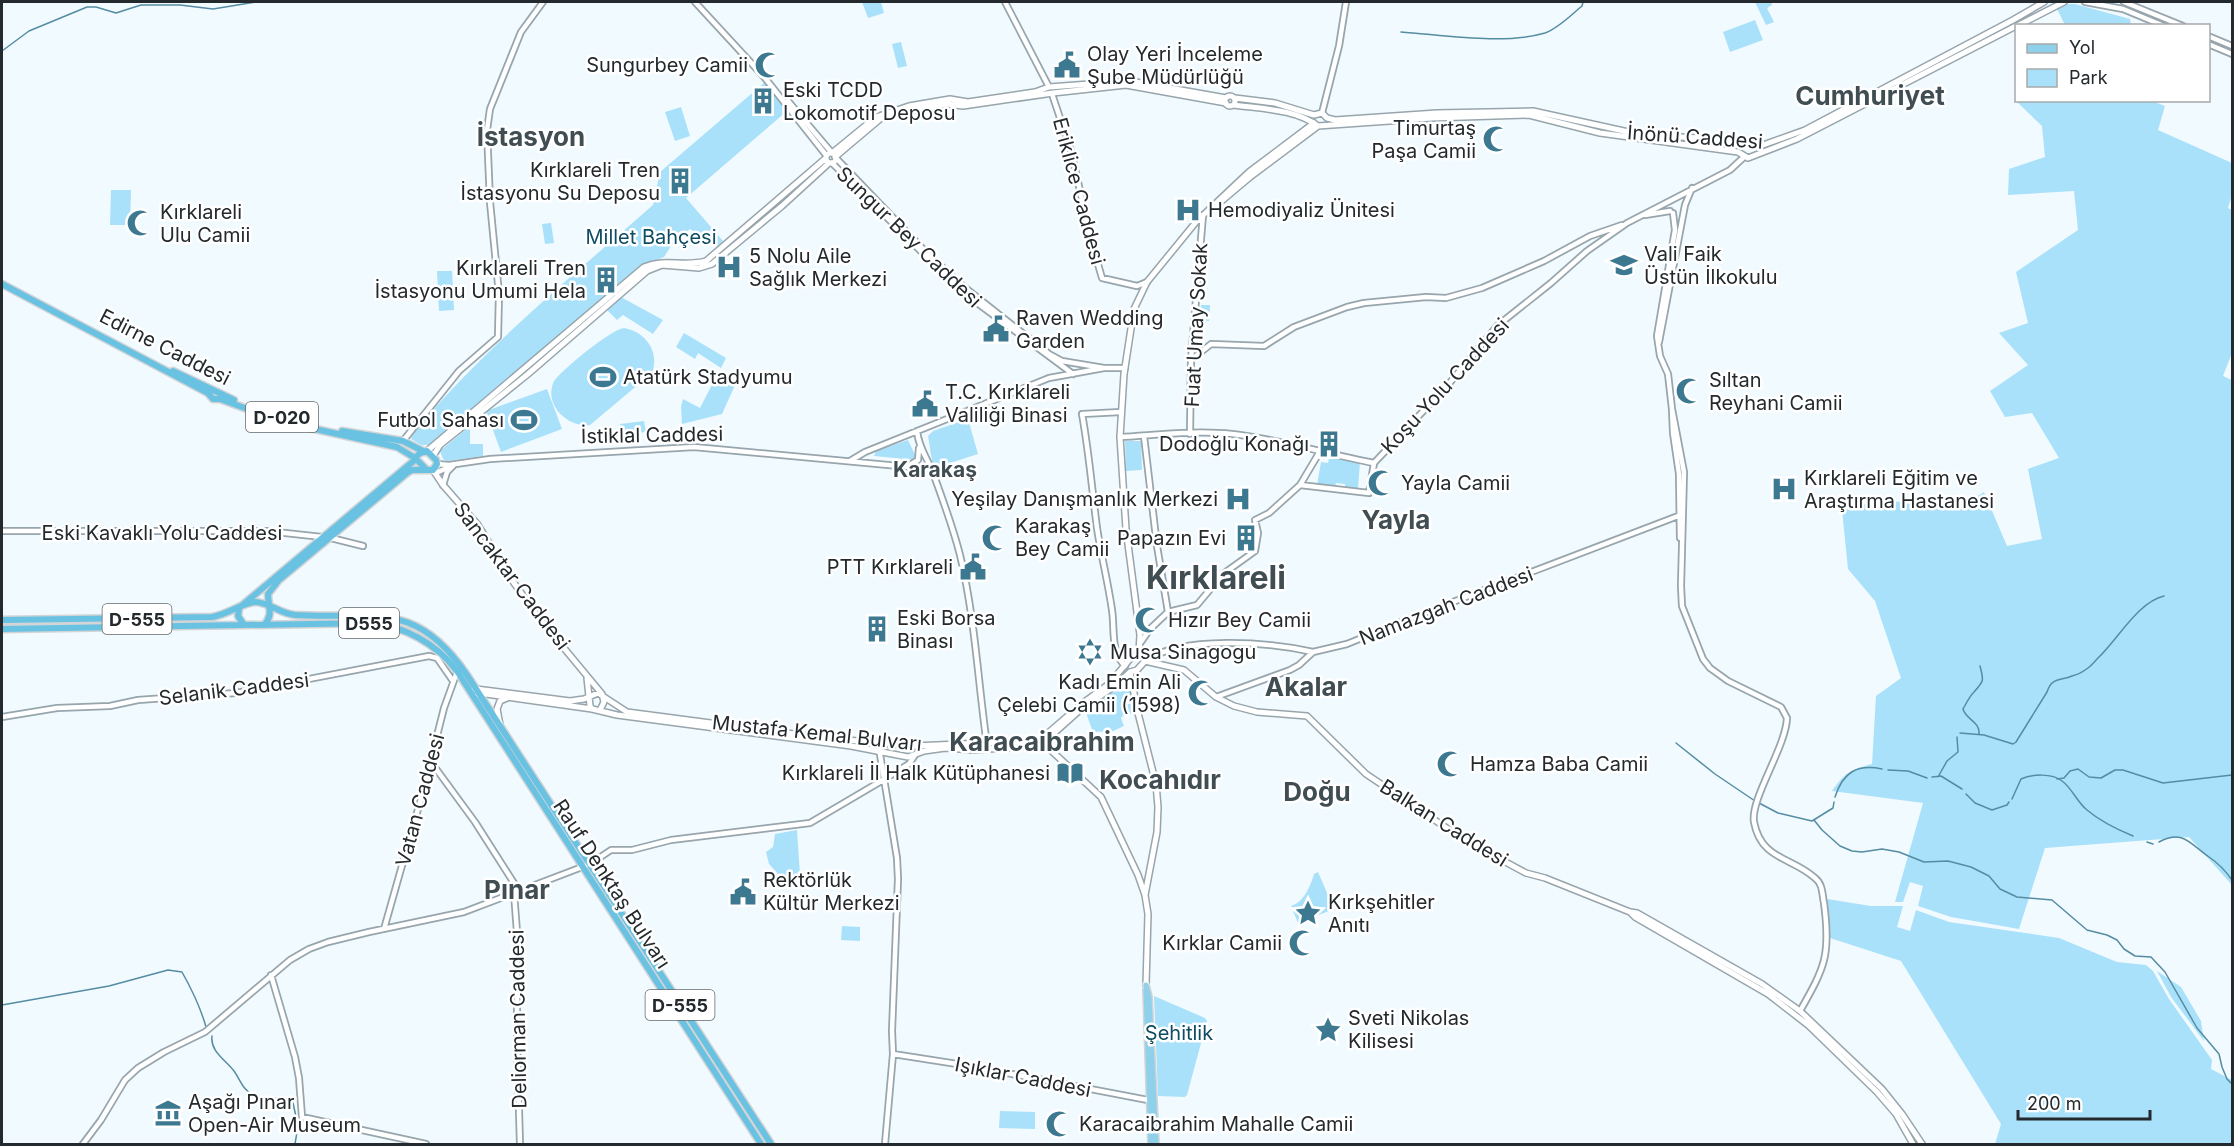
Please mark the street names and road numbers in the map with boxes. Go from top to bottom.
street label: Eriklice Caddesi [1048,115,1110,267]
street label: İnönü Caddesi [1626,119,1764,154]
street label: Sungur Bey Caddesi [831,162,987,312]
street label: Fuat Umay Sokak [1180,242,1212,408]
street label: Edirne Caddesi [96,304,234,390]
street label: Koşu Yolu Caddesi [1376,313,1514,459]
road number: D-020 [246,402,318,432]
street label: İstiklal Caddesi [581,421,723,448]
street label: Sancaktar Caddesi [449,498,575,654]
street label: Eski Kavaklı Yolu Caddesi [42,521,282,545]
street label: Namazgah Caddesi [1356,562,1536,650]
road number: D-555 [102,604,172,634]
road number: D555 [339,608,399,638]
street label: Selanik Caddesi [157,668,311,710]
street label: Mustafa Kemal Bulvarı [711,710,923,756]
street label: Vatan Caddesi [391,731,449,869]
street label: Balkan Caddesi [1376,774,1512,872]
street label: Rauf Denktaş Bulvarı [548,795,676,973]
street label: Deliorman Caddesi [504,929,532,1109]
road number: D-555 [646,990,714,1020]
street label: Işıklar Caddesi [953,1052,1093,1102]

